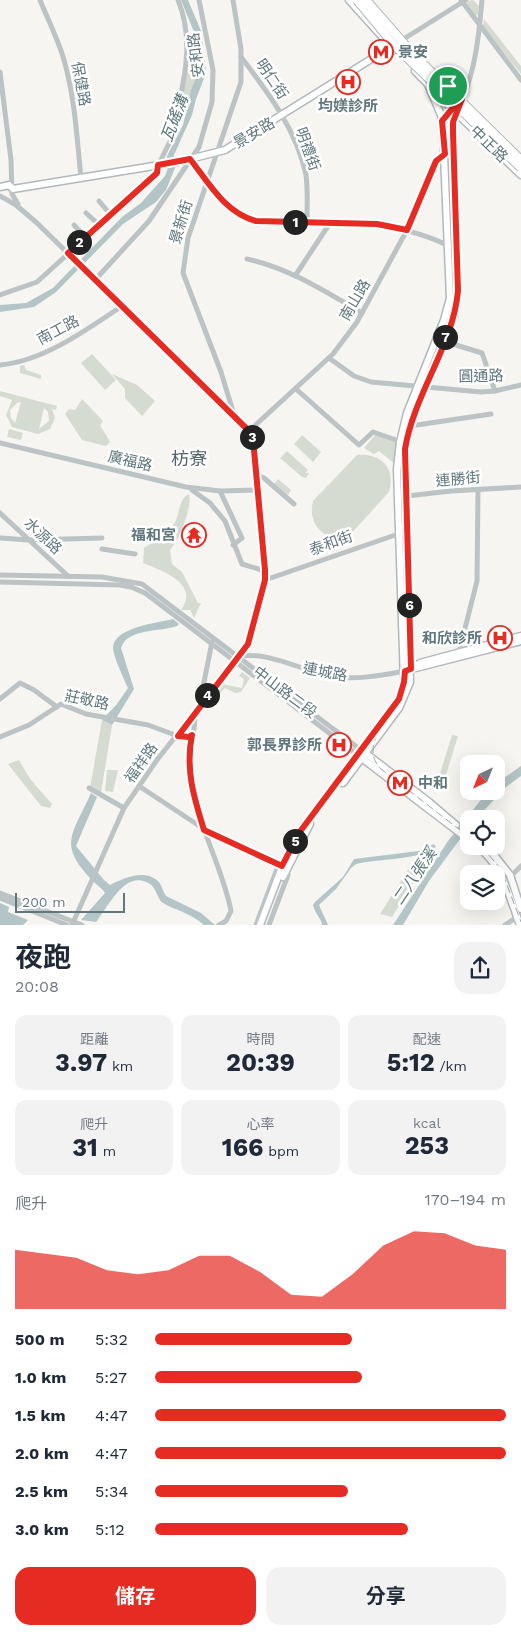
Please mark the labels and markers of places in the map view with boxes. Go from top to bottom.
metro station icon: 景安 [368,39,394,65]
place label: 景安 [398,43,428,61]
pin [427,65,469,107]
hospital icon: 均媄診所 [335,69,361,95]
place label: 均媄診所 [318,97,378,115]
pin: 1 [282,210,308,234]
pin: 2 [66,230,92,254]
pin: 7 [432,324,458,350]
pin: 3 [240,424,264,450]
temple icon: 福和宮 [181,522,207,548]
place label: 福和宮 [131,526,176,544]
pin: 6 [396,592,422,618]
hospital icon: 和欣診所 [487,625,513,651]
place label: 和欣診所 [422,629,482,647]
pin: 4 [194,682,220,708]
hospital icon: 郭長界診所 [326,732,352,758]
place label: 郭長界診所 [247,736,322,754]
metro station icon: 中和 [387,770,413,796]
place label: 中和 [418,774,448,792]
pin: 5 [282,828,308,854]

